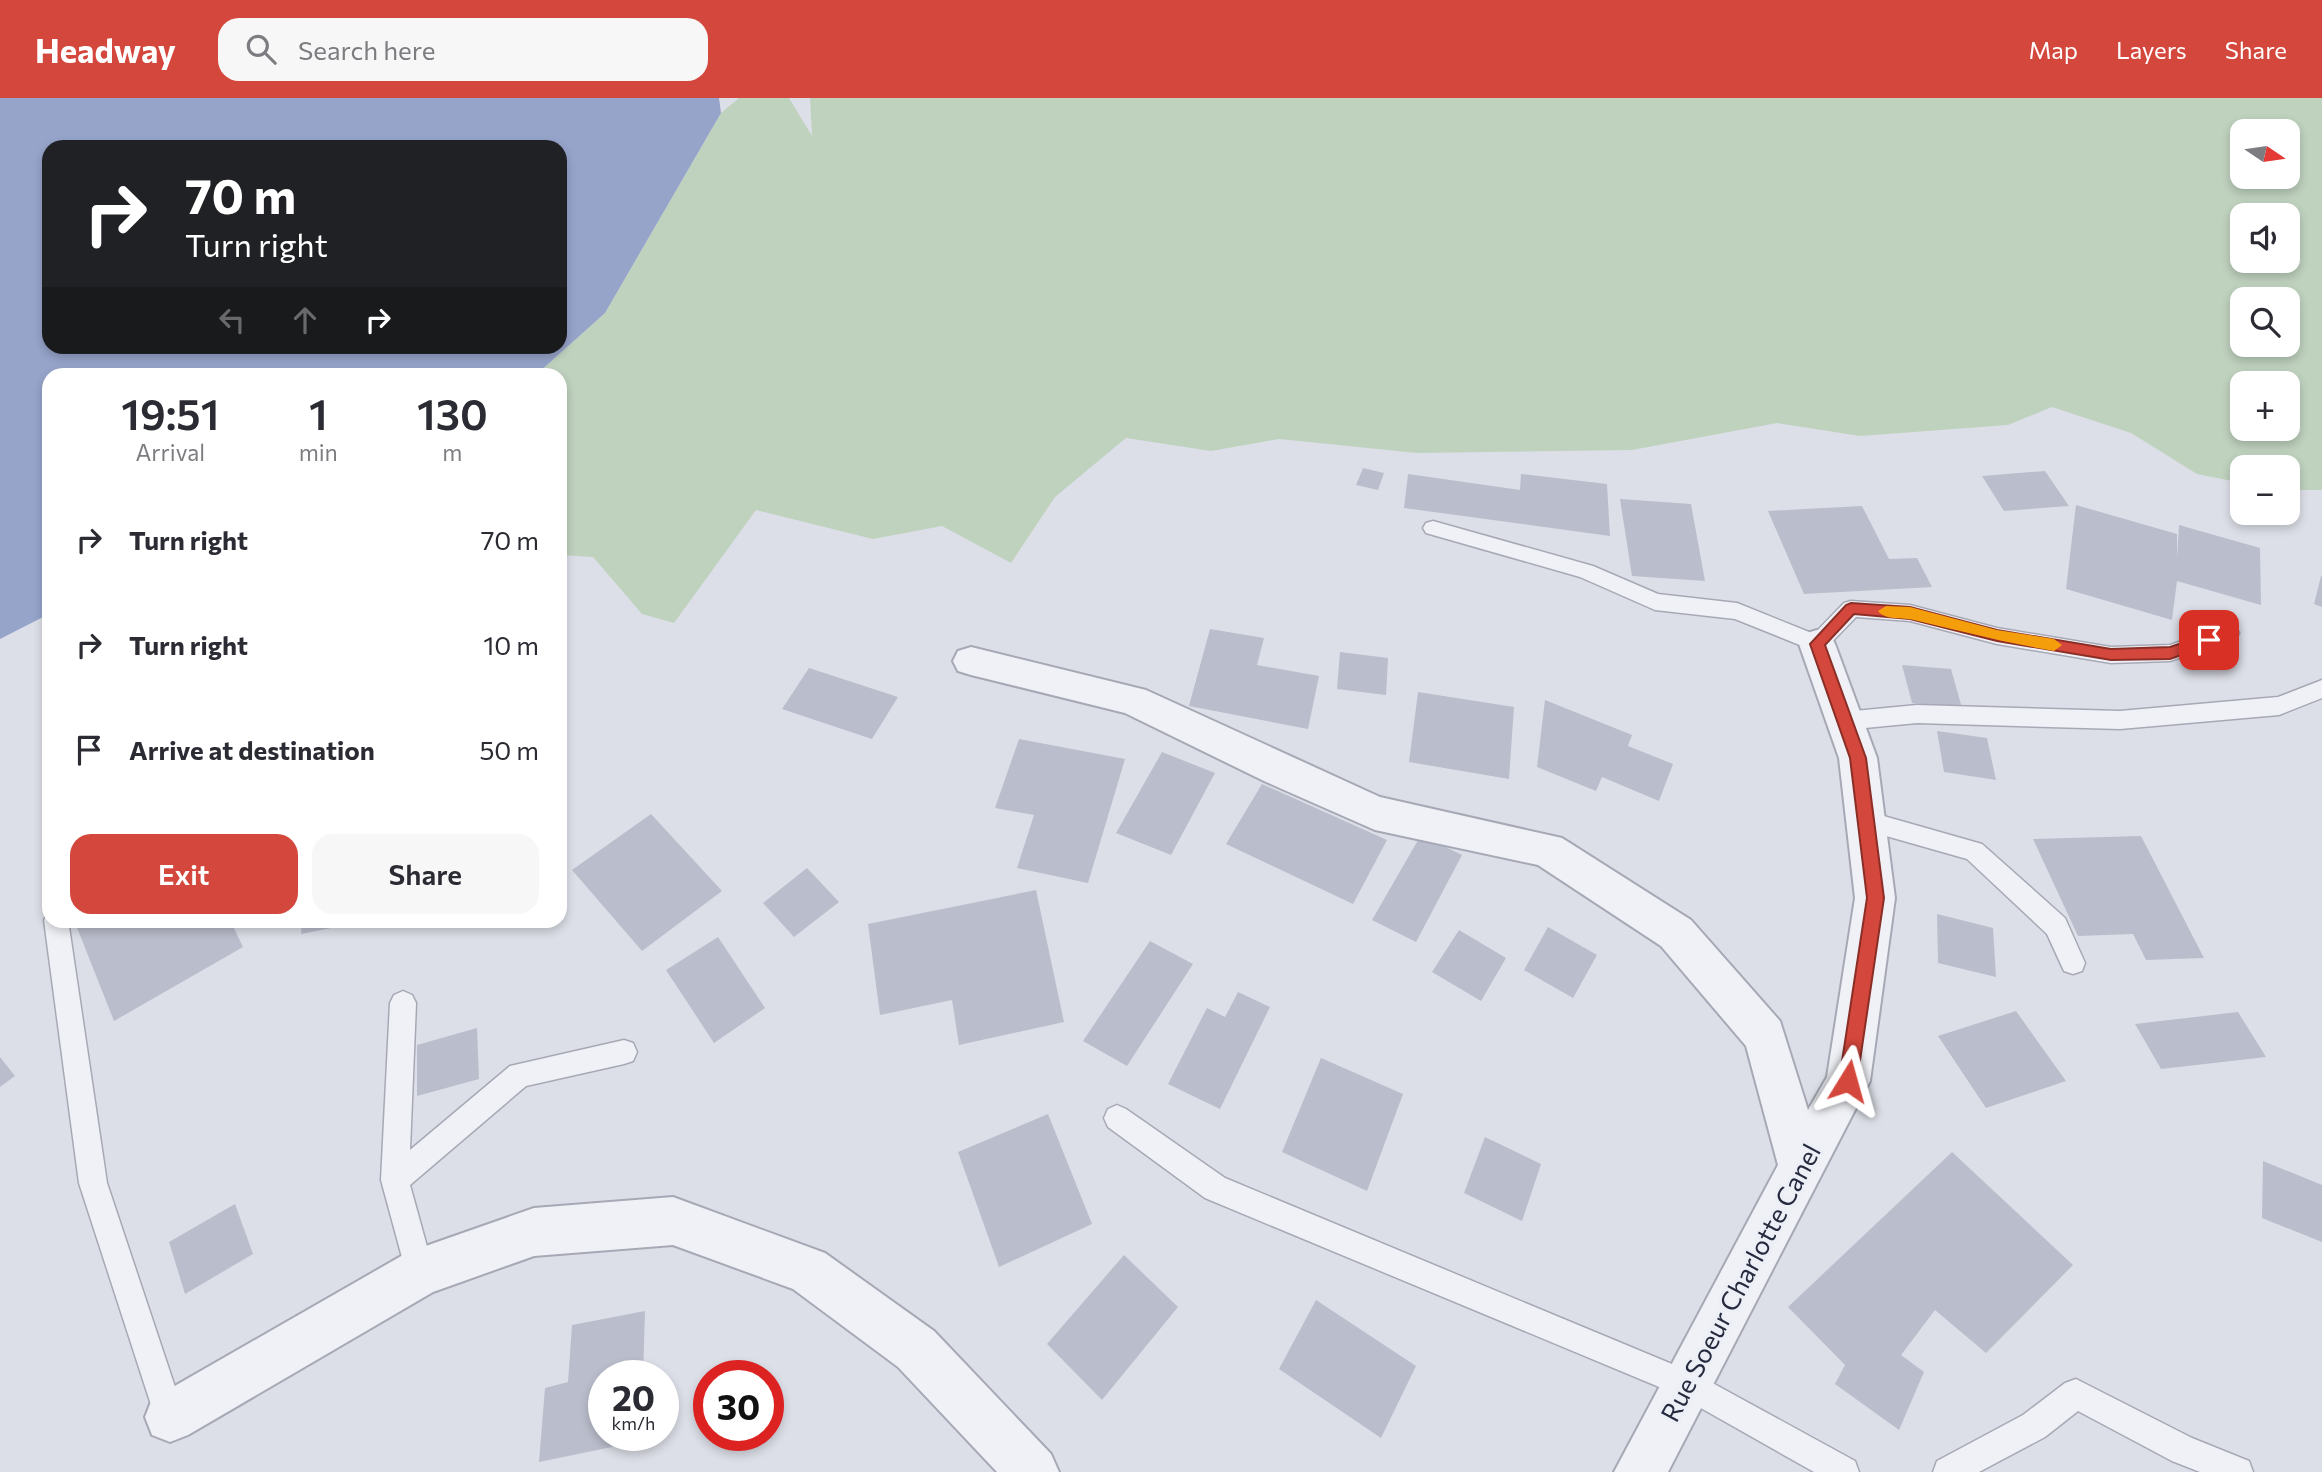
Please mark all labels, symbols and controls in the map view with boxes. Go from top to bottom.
search box [218,18,708,81]
text: Headway [35,29,176,70]
icon: search [242,30,280,68]
text: Search here [298,34,436,65]
text: Map [2029,35,2078,64]
text: Layers [2116,35,2187,64]
text: Share [2225,35,2287,64]
north arrow [2230,119,2300,189]
map controls [2230,119,2300,525]
text: 70 m [185,164,296,224]
icon: right [70,168,161,259]
button: sound [2230,203,2300,273]
text: Turn right [185,224,328,264]
button: search [2230,287,2300,357]
icon: left [213,301,251,339]
icon: ahead [286,301,324,339]
icon: right [359,301,397,339]
button: + [2230,371,2300,441]
text: 19:51 [121,387,219,439]
text: 1 [309,387,328,439]
text: 130 [417,387,488,439]
text: Arrival [136,438,205,466]
text: min [299,438,338,466]
text: m [442,438,462,466]
button: − [2230,455,2300,525]
icon: right [70,521,108,559]
text: Turn right [129,524,248,555]
text: 70 m [481,524,539,555]
pin [2179,610,2239,670]
icon: arrive [2190,621,2228,659]
icon: right [70,626,108,664]
text: Turn right [129,629,248,660]
text: 10 m [483,629,539,660]
icon: arrive [70,731,108,769]
text: Arrive at destination [129,734,375,765]
text: 50 m [479,734,539,765]
button: Exit [70,834,298,914]
button: Share [312,834,539,914]
position arrow [1811,1044,1885,1118]
street label: Rue Soeur Charlotte Canel [1653,1138,1826,1426]
speed limit sign: 30 [693,1360,784,1451]
text: 20 [612,1375,655,1418]
text: km/h [612,1412,655,1434]

